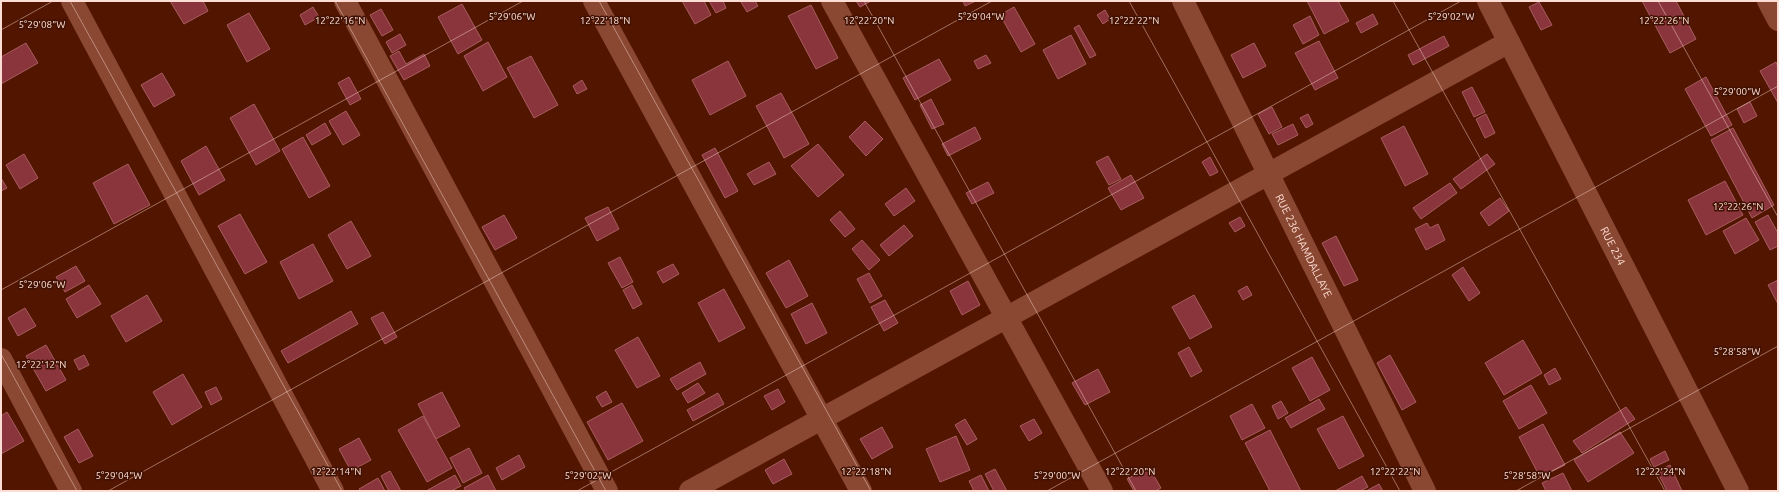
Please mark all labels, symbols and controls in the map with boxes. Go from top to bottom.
text: 5°29'06"W [488,11,536,22]
text: 5°29'04"W [957,11,1005,22]
text: 5°29'02"W [1427,11,1475,22]
text: 12°22'16"N [315,15,365,26]
text: 12°22'18"N [580,15,630,26]
text: 12°22'20"N [844,15,894,26]
text: 12°22'22"N [1109,15,1159,26]
text: 12°22'26"N [1639,15,1689,26]
text: 5°29'08"W [18,19,66,30]
text: 5°29'00"W [1713,86,1761,97]
street label: RUE 236 HAMDALLAYE [1273,192,1334,300]
text: 12°22'26"N [1713,201,1763,212]
street label: RUE 234 [1598,225,1628,267]
text: 5°29'06"W [18,279,66,290]
text: 5°28'58"W [1713,346,1761,357]
text: 12°22'12"N [16,359,66,370]
text: 12°22'14"N [311,466,361,477]
text: 12°22'18"N [841,466,891,477]
text: 12°22'20"N [1105,466,1155,477]
text: 12°22'22"N [1370,466,1420,477]
text: 12°22'24"N [1635,466,1685,477]
text: 5°29'04"W [95,470,143,481]
text: 5°29'02"W [564,470,612,481]
text: 5°29'00"W [1033,470,1081,481]
text: 5°28'58"W [1503,470,1551,481]

